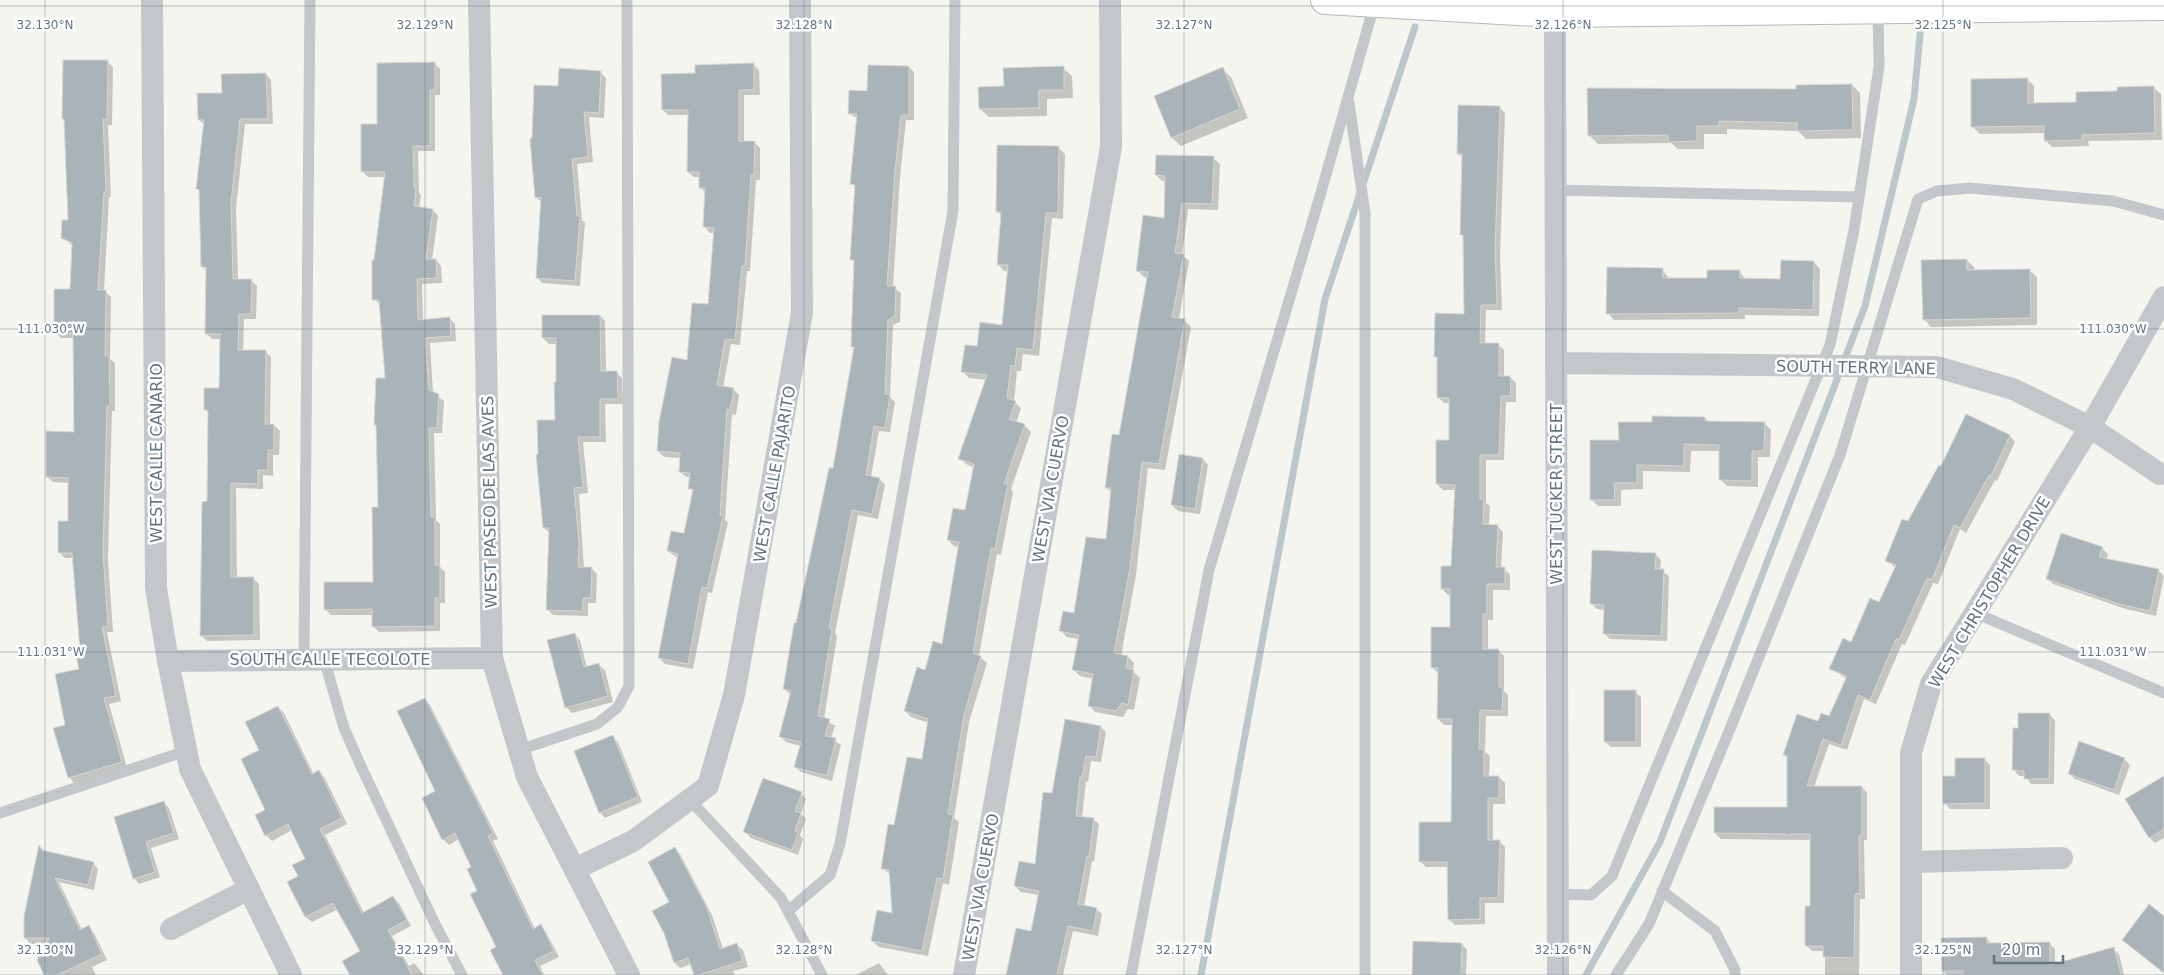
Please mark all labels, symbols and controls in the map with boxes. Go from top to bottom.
text: 32.130°N [17,18,73,32]
text: 32.129°N [397,18,453,32]
text: 32.128°N [776,18,832,32]
text: 32.127°N [1156,18,1212,32]
text: 32.126°N [1535,18,1591,32]
text: 32.125°N [1915,18,1971,32]
text: 111.030°W [17,322,85,336]
text: 111.030°W [2079,322,2147,336]
street label: SOUTH TERRY LANE [1776,357,1936,378]
street label: WEST CALLE CANARIO [147,363,166,543]
street label: WEST CALLE PAJARITO [750,384,799,564]
street label: WEST PASEO DE LAS AVES [478,396,501,608]
street label: WEST TUCKER STREET [1547,403,1566,585]
street label: WEST VIA CUERVO [1028,414,1073,564]
street label: WEST CHRISTOPHER DRIVE [1925,493,2054,691]
text: 111.031°W [17,645,85,659]
text: 111.031°W [2079,645,2147,659]
street label: SOUTH CALLE TECOLOTE [230,650,430,669]
street label: WEST VIA CUERVO [958,812,1003,962]
scale bar [1994,932,2063,964]
text: 20 m [2002,941,2040,959]
text: 32.130°N [17,943,73,957]
text: 32.129°N [397,943,453,957]
text: 32.128°N [776,943,832,957]
text: 32.127°N [1156,943,1212,957]
text: 32.126°N [1535,943,1591,957]
text: 32.125°N [1915,943,1971,957]

